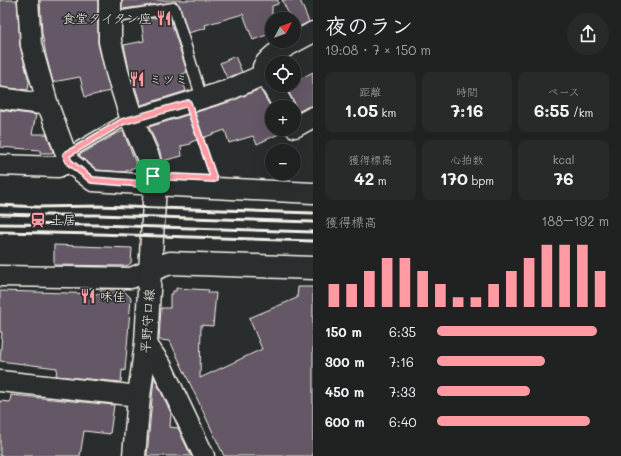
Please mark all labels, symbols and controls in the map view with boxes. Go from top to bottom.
place label: 食堂タイタン座 [62,9,152,26]
restaurant icon: 食堂タイタン座 [155,9,173,27]
text: 夜のラン [325,11,413,40]
north arrow [265,12,301,48]
map controls [265,12,301,180]
button: share [567,13,609,55]
text: 19:08 · 7 × 150 m [325,41,431,58]
button: locate [265,56,301,92]
restaurant icon: ミツミ [128,70,146,88]
place label: ミツミ [149,70,188,87]
text: 距離 [359,84,381,99]
text: 時間 [456,84,478,99]
text: ペース [547,84,580,99]
text: 1.05 [344,99,378,121]
text: 7:16 [451,99,483,121]
text: 6:55 [534,99,569,121]
button: + [265,100,301,136]
text: km [378,105,396,120]
text: /km [569,105,593,120]
button: − [265,144,301,180]
text: 獲得標高 [348,152,392,167]
text: 心拍数 [450,152,483,167]
text: kcal [553,152,575,167]
pin [136,159,170,193]
icon: arrive [142,165,164,187]
text: 42 [354,167,374,189]
text: 170 [440,167,468,189]
text: 76 [554,167,574,189]
text: m [374,173,387,188]
text: bpm [468,173,494,188]
station icon: 土居 [29,211,47,229]
place label: 土居 [50,211,76,228]
text: 188–192 m [542,212,609,229]
text: 獲得標高 [325,213,377,230]
restaurant icon: 味佳 [79,287,97,305]
place label: 味佳 [100,287,126,304]
street label: 平野守口線 [136,287,157,354]
text: 150 m [325,323,362,340]
text: 6:35 [389,323,416,340]
text: 300 m [325,353,365,370]
text: 7:16 [389,353,414,370]
text: 450 m [325,383,364,400]
text: 7:33 [389,383,416,400]
text: 600 m [325,413,365,430]
text: 6:40 [389,413,417,430]

